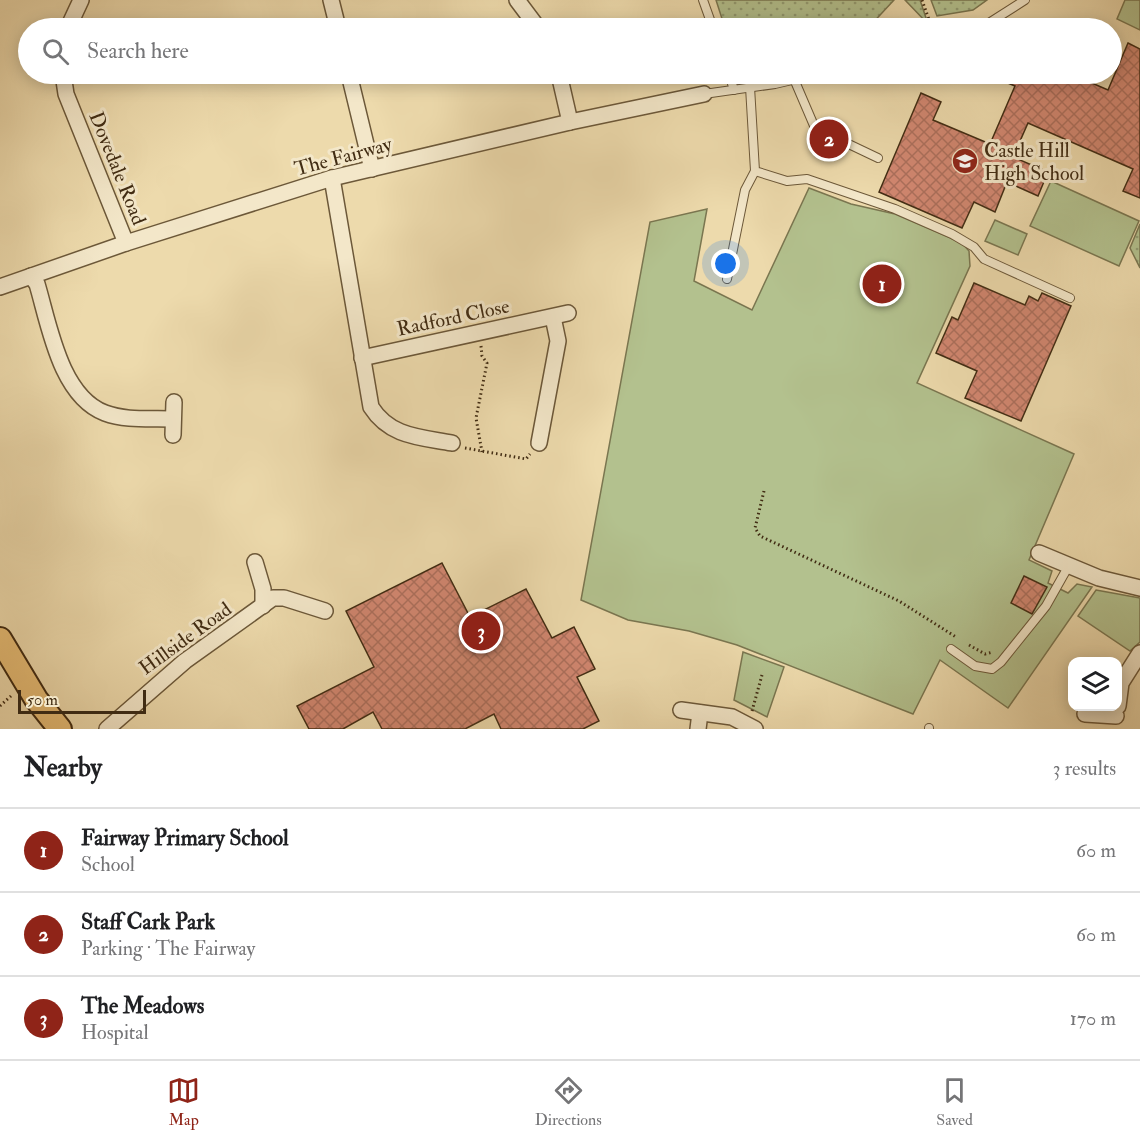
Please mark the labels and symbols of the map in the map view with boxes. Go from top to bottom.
street label: Dovedale Road [83,108,152,229]
pin: 2 [810,116,848,162]
street label: The Fairway [292,131,396,181]
place label: Castle Hill High School [984,138,1084,186]
school or university icon: Castle Hill High School [950,146,980,176]
your location [711,249,740,278]
pin: 1 [862,262,902,306]
street label: Radford Close [395,293,512,342]
street label: Hillside Road [134,596,237,680]
pin: 3 [462,608,500,654]
scale bar [18,687,146,714]

